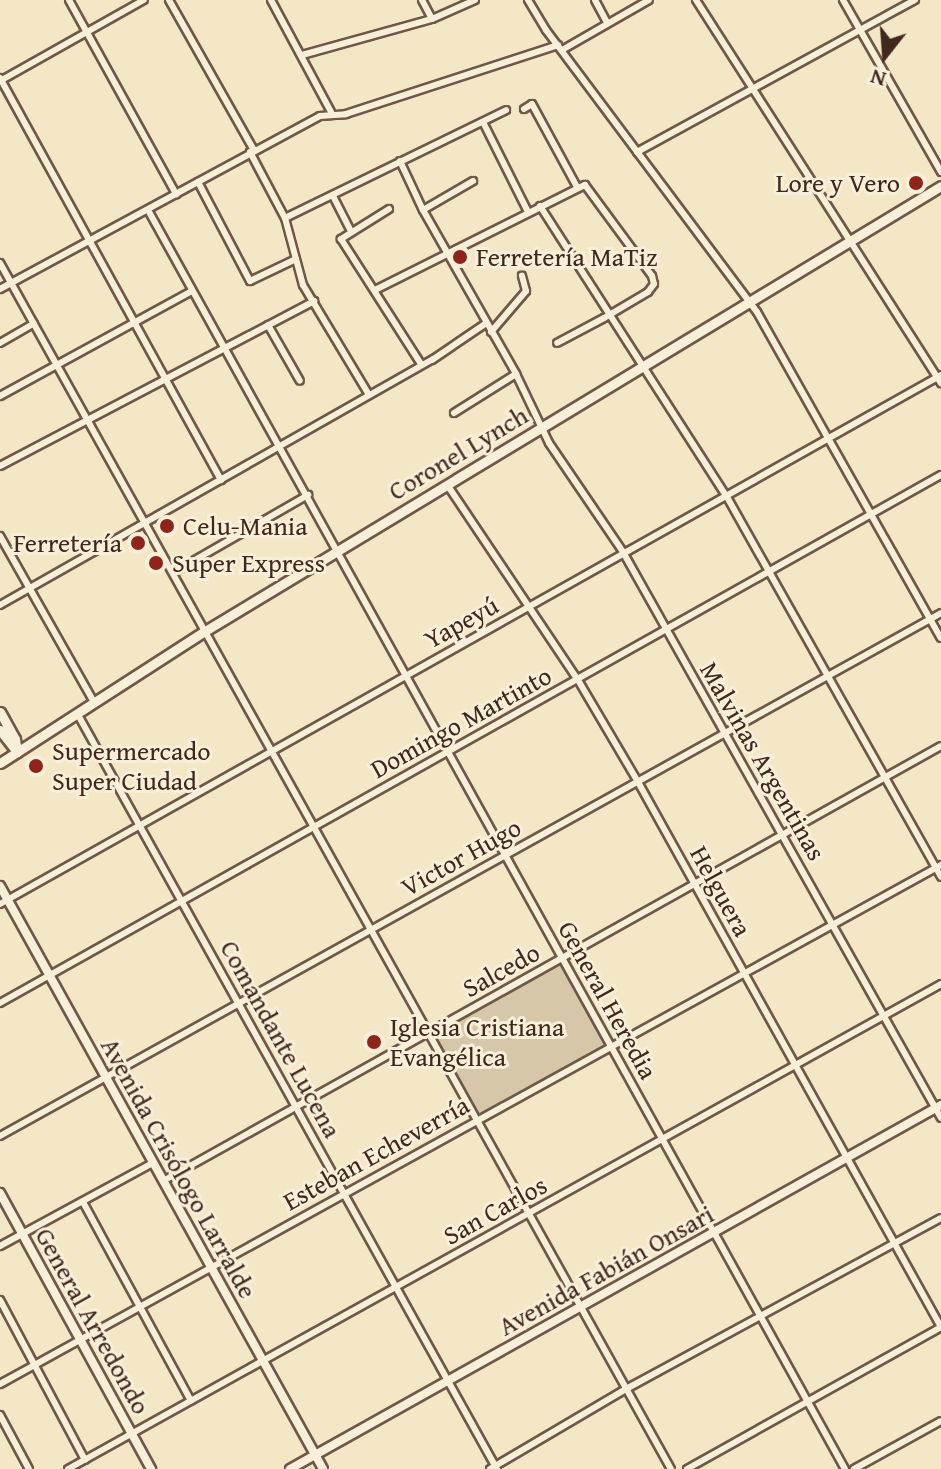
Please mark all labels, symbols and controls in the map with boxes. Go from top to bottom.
north arrow [845,16,925,96]
text: N [866,61,890,96]
place label: Lore y Vero [776,167,900,199]
marker: Lore y Vero [907,174,925,192]
place label: Ferretería MaTiz [476,241,657,273]
marker: Ferretería MaTiz [451,248,469,266]
street label: Coronel Lynch [383,399,533,507]
place label: Celu-Mania [183,510,307,542]
marker: Celu-Mania [158,517,176,535]
place label: Ferretería [13,527,122,559]
marker: Ferretería [129,534,147,552]
place label: Super Express [172,547,325,579]
marker: Super Express [147,554,165,572]
street label: Yapeyú [419,589,503,655]
street label: Malvinas Argentinas [693,656,833,866]
street label: Domingo Martinto [365,659,557,785]
place label: Supermercado Super Ciudad [52,735,210,796]
marker: Supermercado Super Ciudad [27,757,45,775]
street label: Victor Hugo [396,811,526,903]
street label: Helguera [683,840,759,942]
street label: General Heredia [552,916,664,1084]
street label: Comandante Lucena [214,935,348,1143]
street label: Salcedo [457,936,545,1004]
place label: Iglesia Cristiana Evangélica [390,1011,564,1072]
street label: Avenida Crisólogo Larralde [94,1032,264,1304]
marker: Iglesia Cristiana Evangélica [365,1033,383,1051]
street label: Esteban Echeverría [278,1089,474,1217]
street label: San Carlos [438,1169,552,1251]
street label: Avenida Fabián Onsari [493,1198,719,1342]
street label: General Arredondo [29,1222,157,1420]

